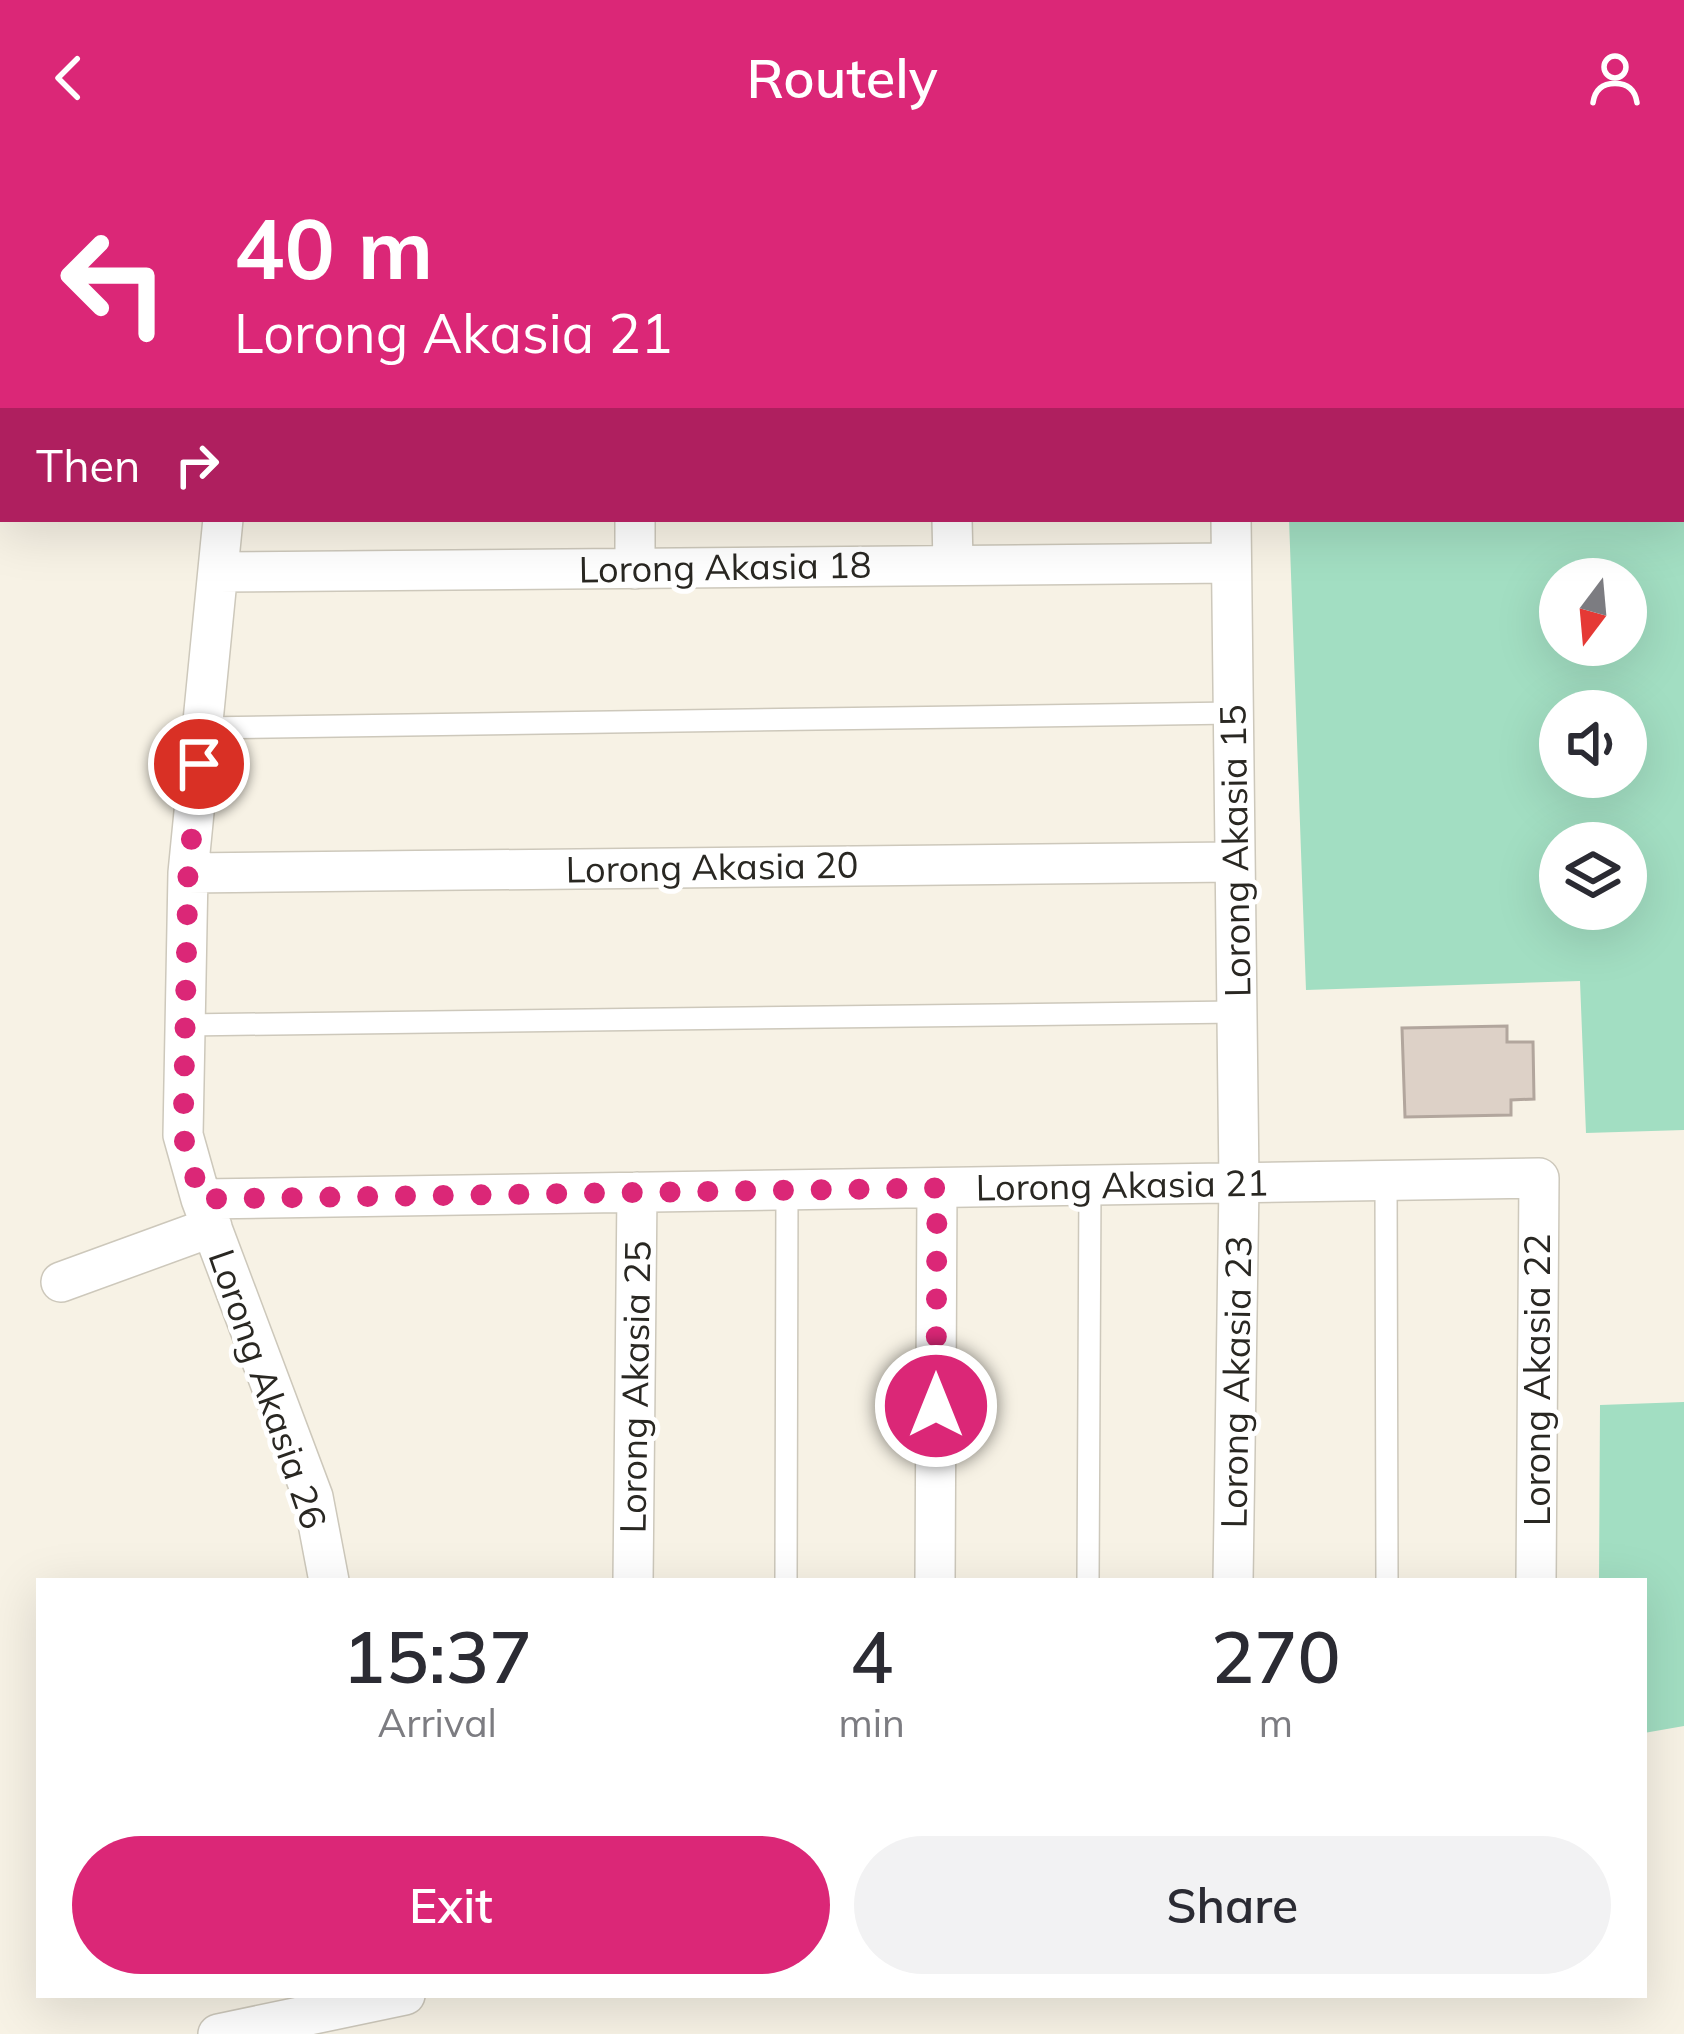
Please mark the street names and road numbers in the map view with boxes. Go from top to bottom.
street label: Lorong Akasia 18 [578,541,872,592]
street label: Lorong Akasia 15 [1209,704,1260,998]
street label: Lorong Akasia 20 [565,841,859,892]
street label: Lorong Akasia 21 [975,1159,1269,1210]
street label: Lorong Akasia 22 [1514,1234,1559,1526]
street label: Lorong Akasia 23 [1210,1235,1261,1529]
street label: Lorong Akasia 25 [609,1240,660,1534]
street label: Lorong Akasia 26 [200,1243,337,1535]

